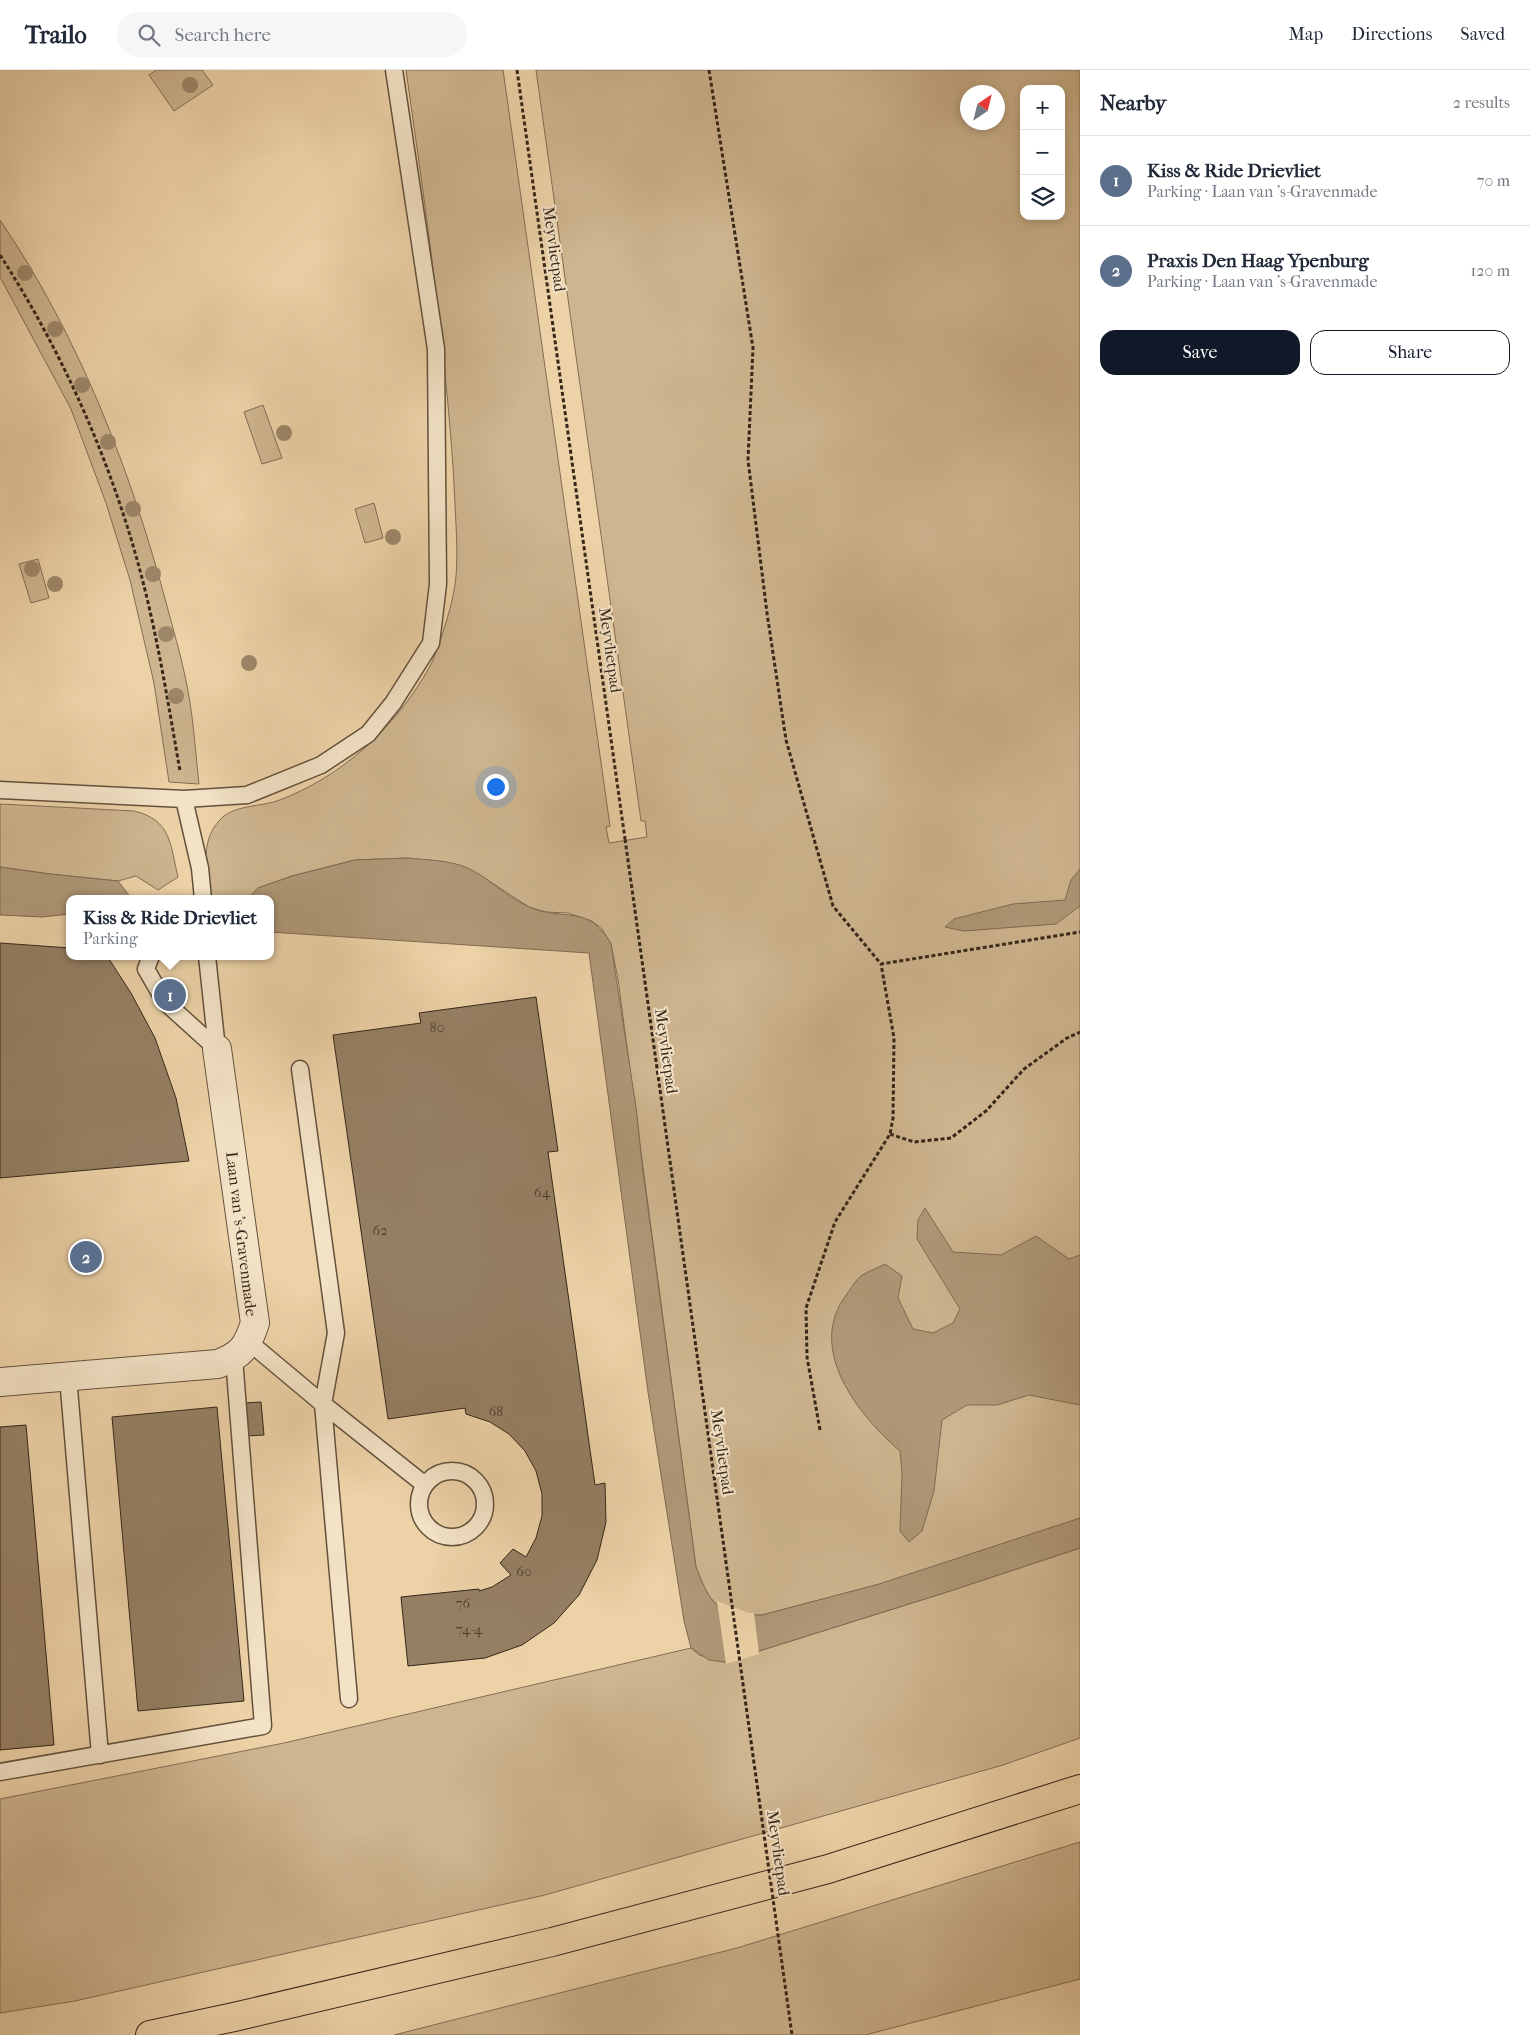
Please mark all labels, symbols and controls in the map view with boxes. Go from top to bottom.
search box [117,12,467,57]
text: Trailo [25,21,87,49]
icon: search [135,21,163,49]
text: Search here [175,24,271,46]
text: Map [1289,24,1323,45]
text: Directions [1351,24,1432,45]
text: Saved [1460,24,1505,45]
north arrow [960,85,1005,130]
map controls [1020,85,1065,220]
button: + [1020,85,1065,130]
text: Nearby [1100,91,1166,115]
text: 2 results [1453,93,1510,112]
button: − [1020,130,1065,175]
text: Kiss & Ride Drievliet [1147,160,1321,182]
text: 1 [1113,171,1119,190]
text: 70 m [1477,171,1510,190]
button: layers [1020,175,1065,220]
text: Parking · Laan van 's-Gravenmade [1147,182,1377,201]
street label: Meyvlietpad [539,205,570,293]
text: Praxis Den Haag Ypenburg [1147,250,1369,272]
text: 2 [1112,261,1120,280]
text: 120 m [1471,261,1510,280]
text: Parking · Laan van 's-Gravenmade [1147,272,1377,291]
button: Save [1100,330,1300,375]
button: Share [1310,330,1510,375]
street label: Meyvlietpad [595,606,626,694]
your location [483,774,509,800]
popup [66,895,274,960]
text: Kiss & Ride Drievliet [83,907,257,929]
text: Parking [83,929,137,948]
pin: 1 [154,976,186,1014]
street label: Meyvlietpad [651,1007,682,1095]
house number: 80 [430,1019,444,1036]
street label: Laan van 's-Gravenmade [222,1151,261,1318]
house number: 64 [534,1184,551,1201]
house number: 62 [373,1222,387,1239]
pin: 2 [70,1238,102,1276]
house number: 68 [489,1403,503,1420]
street label: Meyvlietpad [707,1408,738,1496]
house number: 60 [516,1563,532,1580]
house number: 76 [456,1595,471,1612]
house number: 74-4 [456,1621,483,1638]
street label: Meyvlietpad [763,1809,794,1897]

